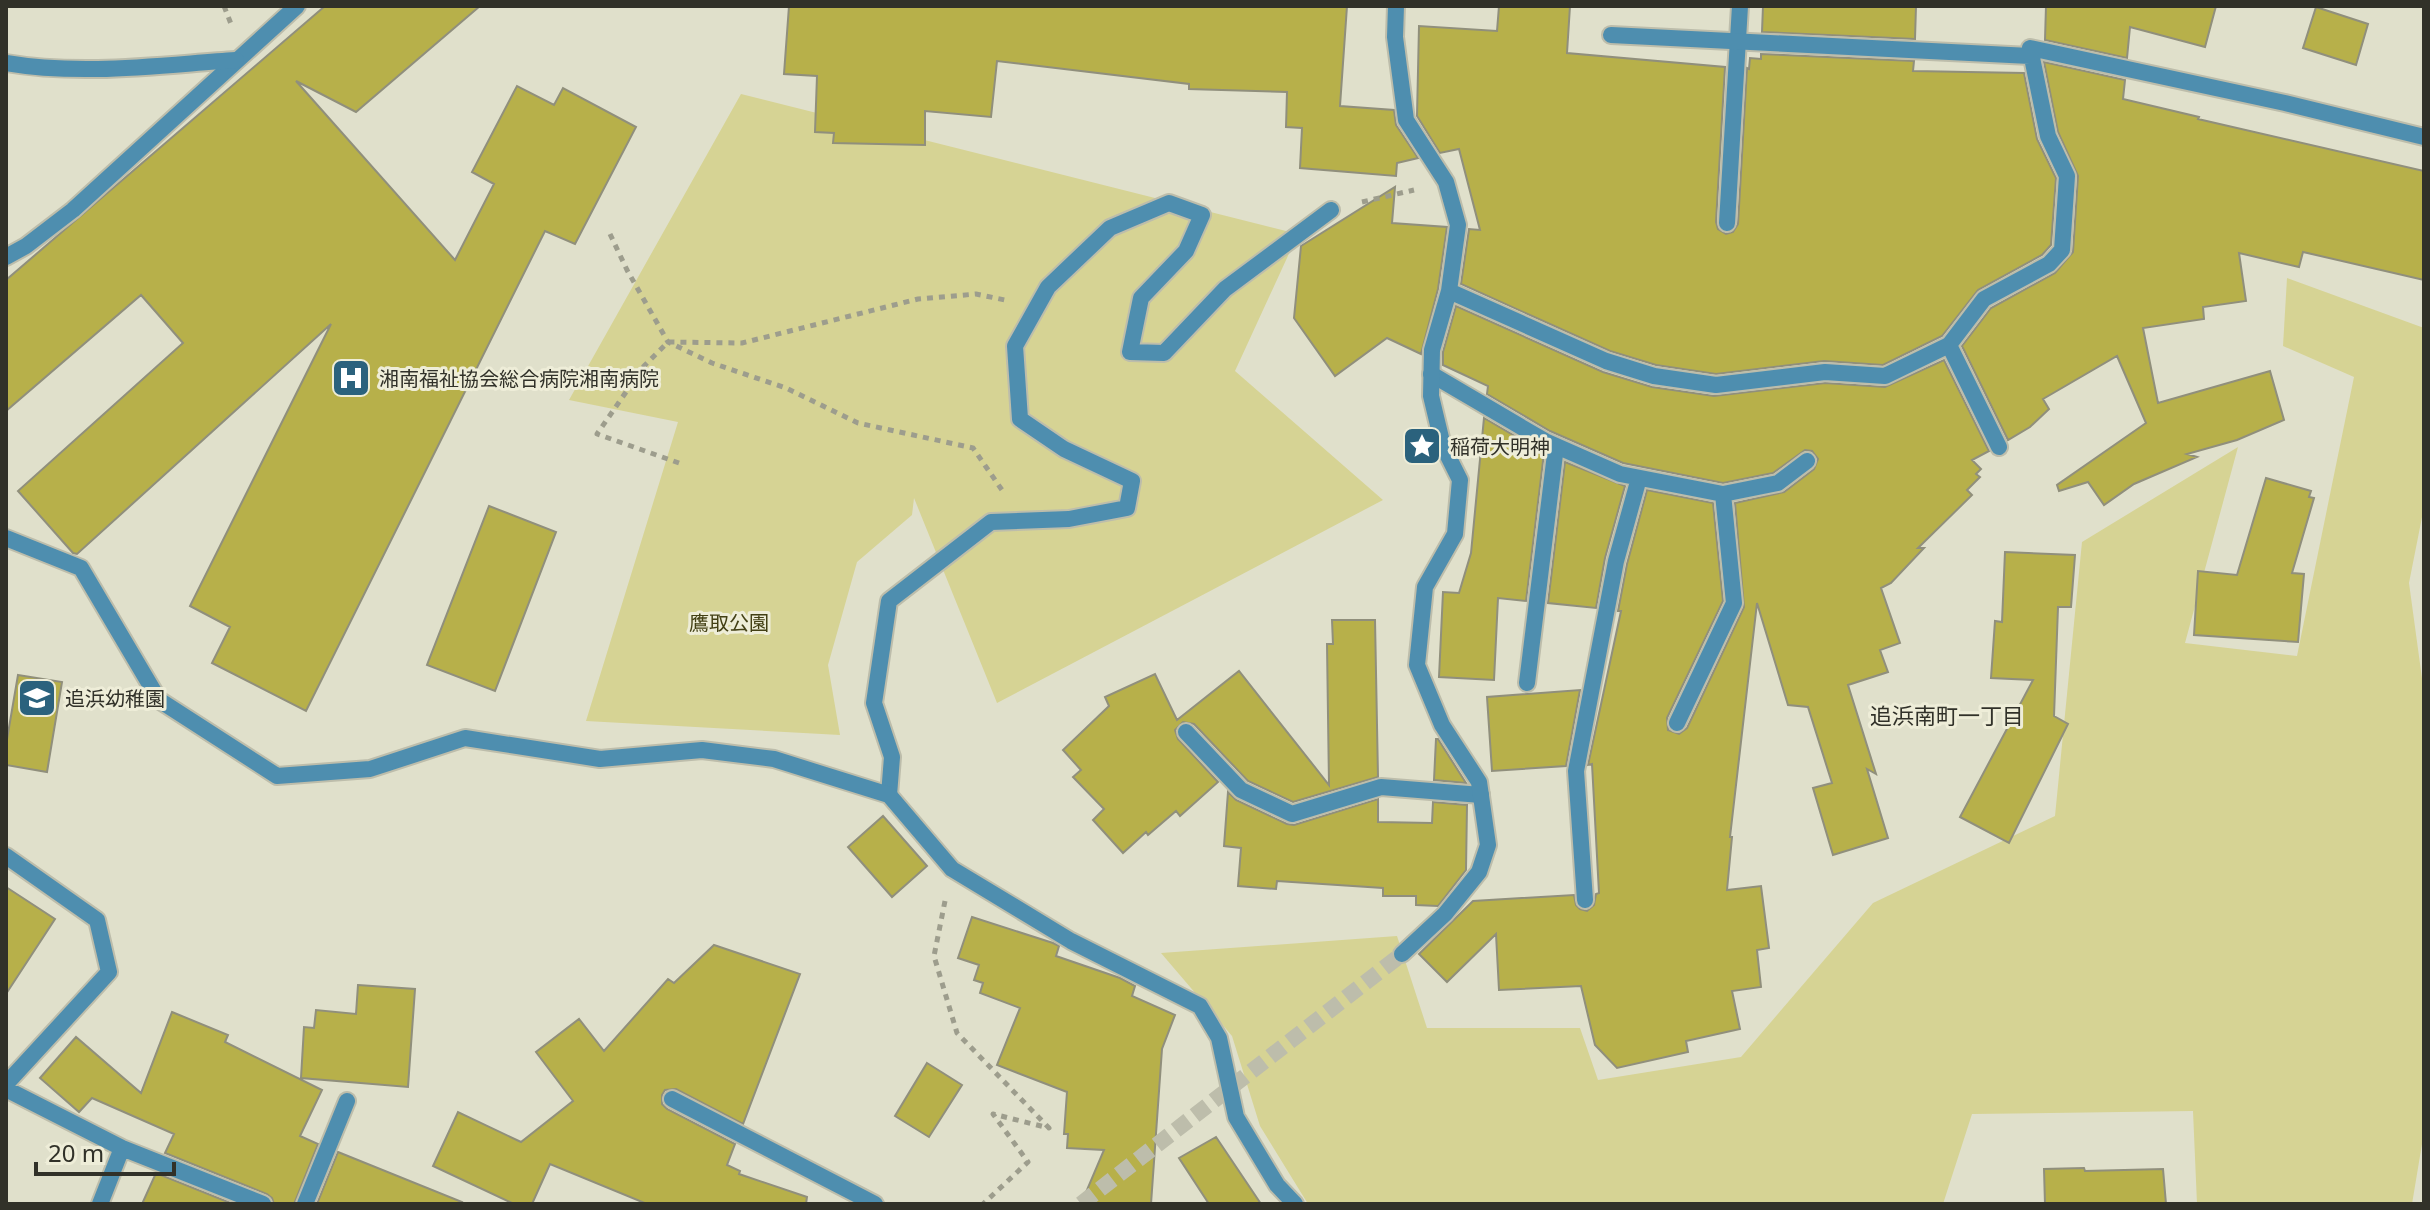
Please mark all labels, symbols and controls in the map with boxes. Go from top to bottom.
hospital icon: 湘南福祉協会総合病院湘南病院 [330,357,372,399]
place label: 湘南福祉協会総合病院湘南病院 [379,365,659,392]
place icon: 稲荷大明神 [1401,425,1443,467]
place label: 稲荷大明神 [1450,433,1550,460]
park label: 鷹取公園 [689,609,769,636]
school or university icon: 追浜幼稚園 [16,677,58,719]
place label: 追浜幼稚園 [65,685,165,712]
district label: 追浜南町一丁目 [1870,700,2024,730]
scale bar [36,1126,174,1176]
text: 20 m [48,1136,104,1169]

